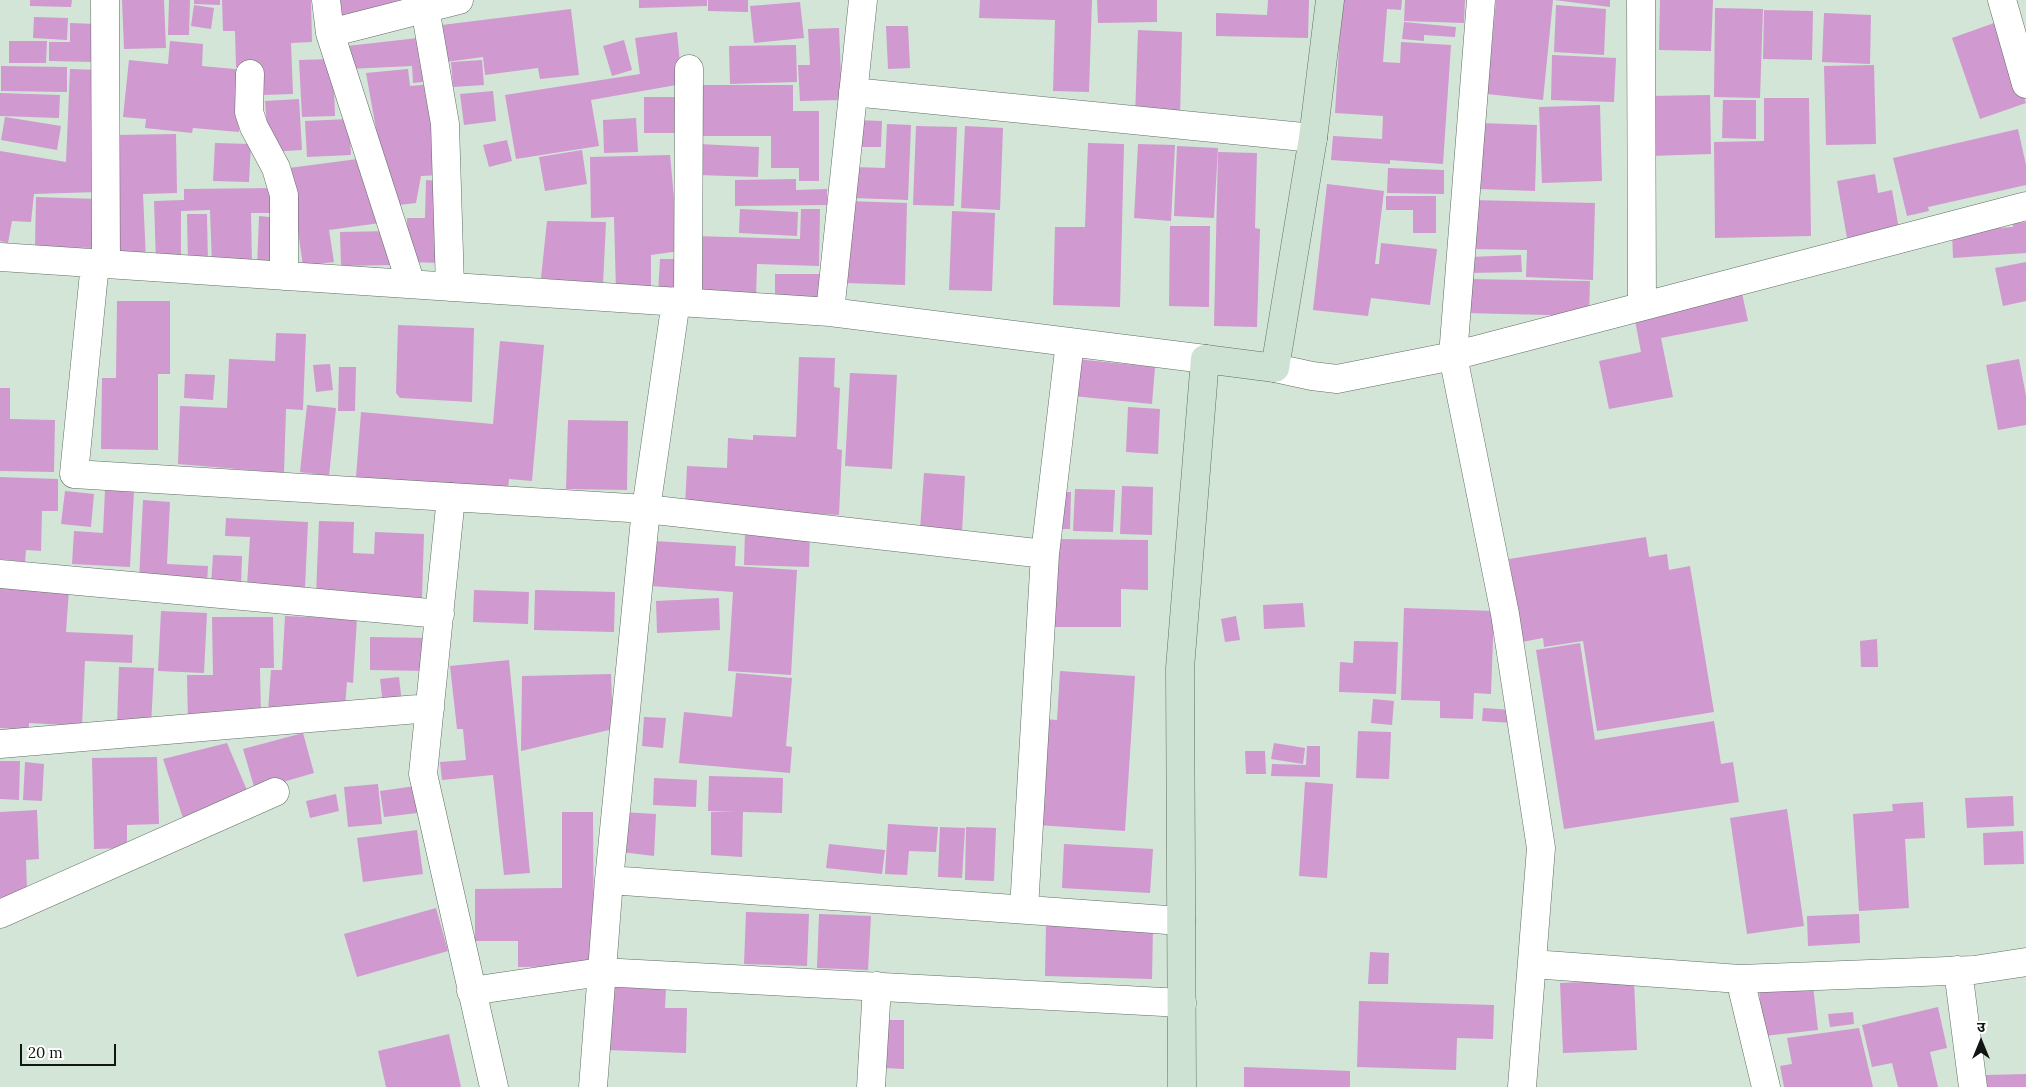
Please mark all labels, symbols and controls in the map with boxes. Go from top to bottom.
north arrow [1956,1017,2006,1067]
text: उ [1977,1018,1985,1036]
scale bar [22,1034,119,1066]
text: 20 m [28,1043,63,1062]

